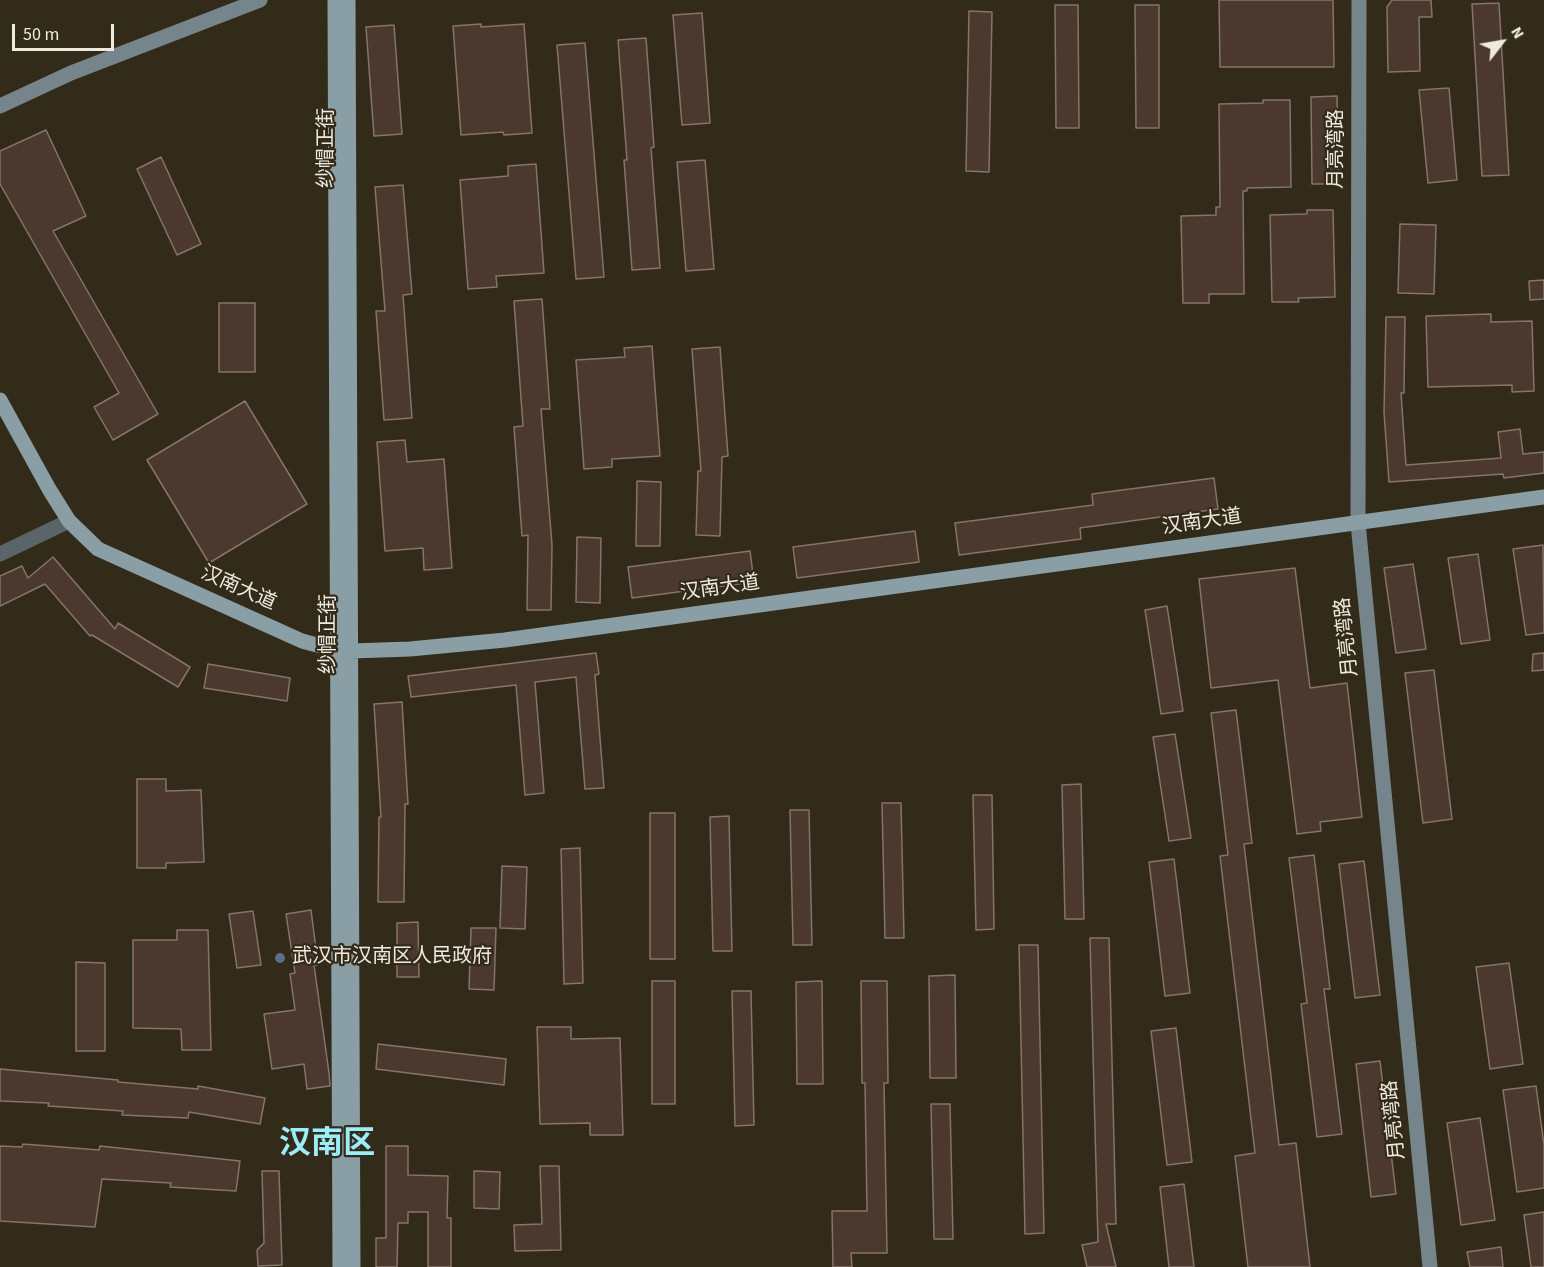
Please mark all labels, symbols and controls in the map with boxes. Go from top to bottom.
scale bar [15,12,117,50]
north arrow [1472,12,1532,72]
text: 50 m [23,22,59,47]
text: N [1505,22,1530,43]
street label: 纱帽正街 [316,108,340,188]
street label: 月亮湾路 [1326,109,1350,189]
street label: 汉南大道 [1161,506,1243,540]
street label: 汉南大道 [197,562,279,616]
street label: 汉南大道 [679,572,761,606]
street label: 纱帽正街 [318,594,342,674]
street label: 月亮湾路 [1332,596,1364,678]
place label: 武汉市汉南区人民政府 [292,946,492,970]
marker: 武汉市汉南区人民政府 [273,951,287,965]
street label: 月亮湾路 [1379,1079,1411,1161]
district label: 汉南区 [279,1127,375,1165]

